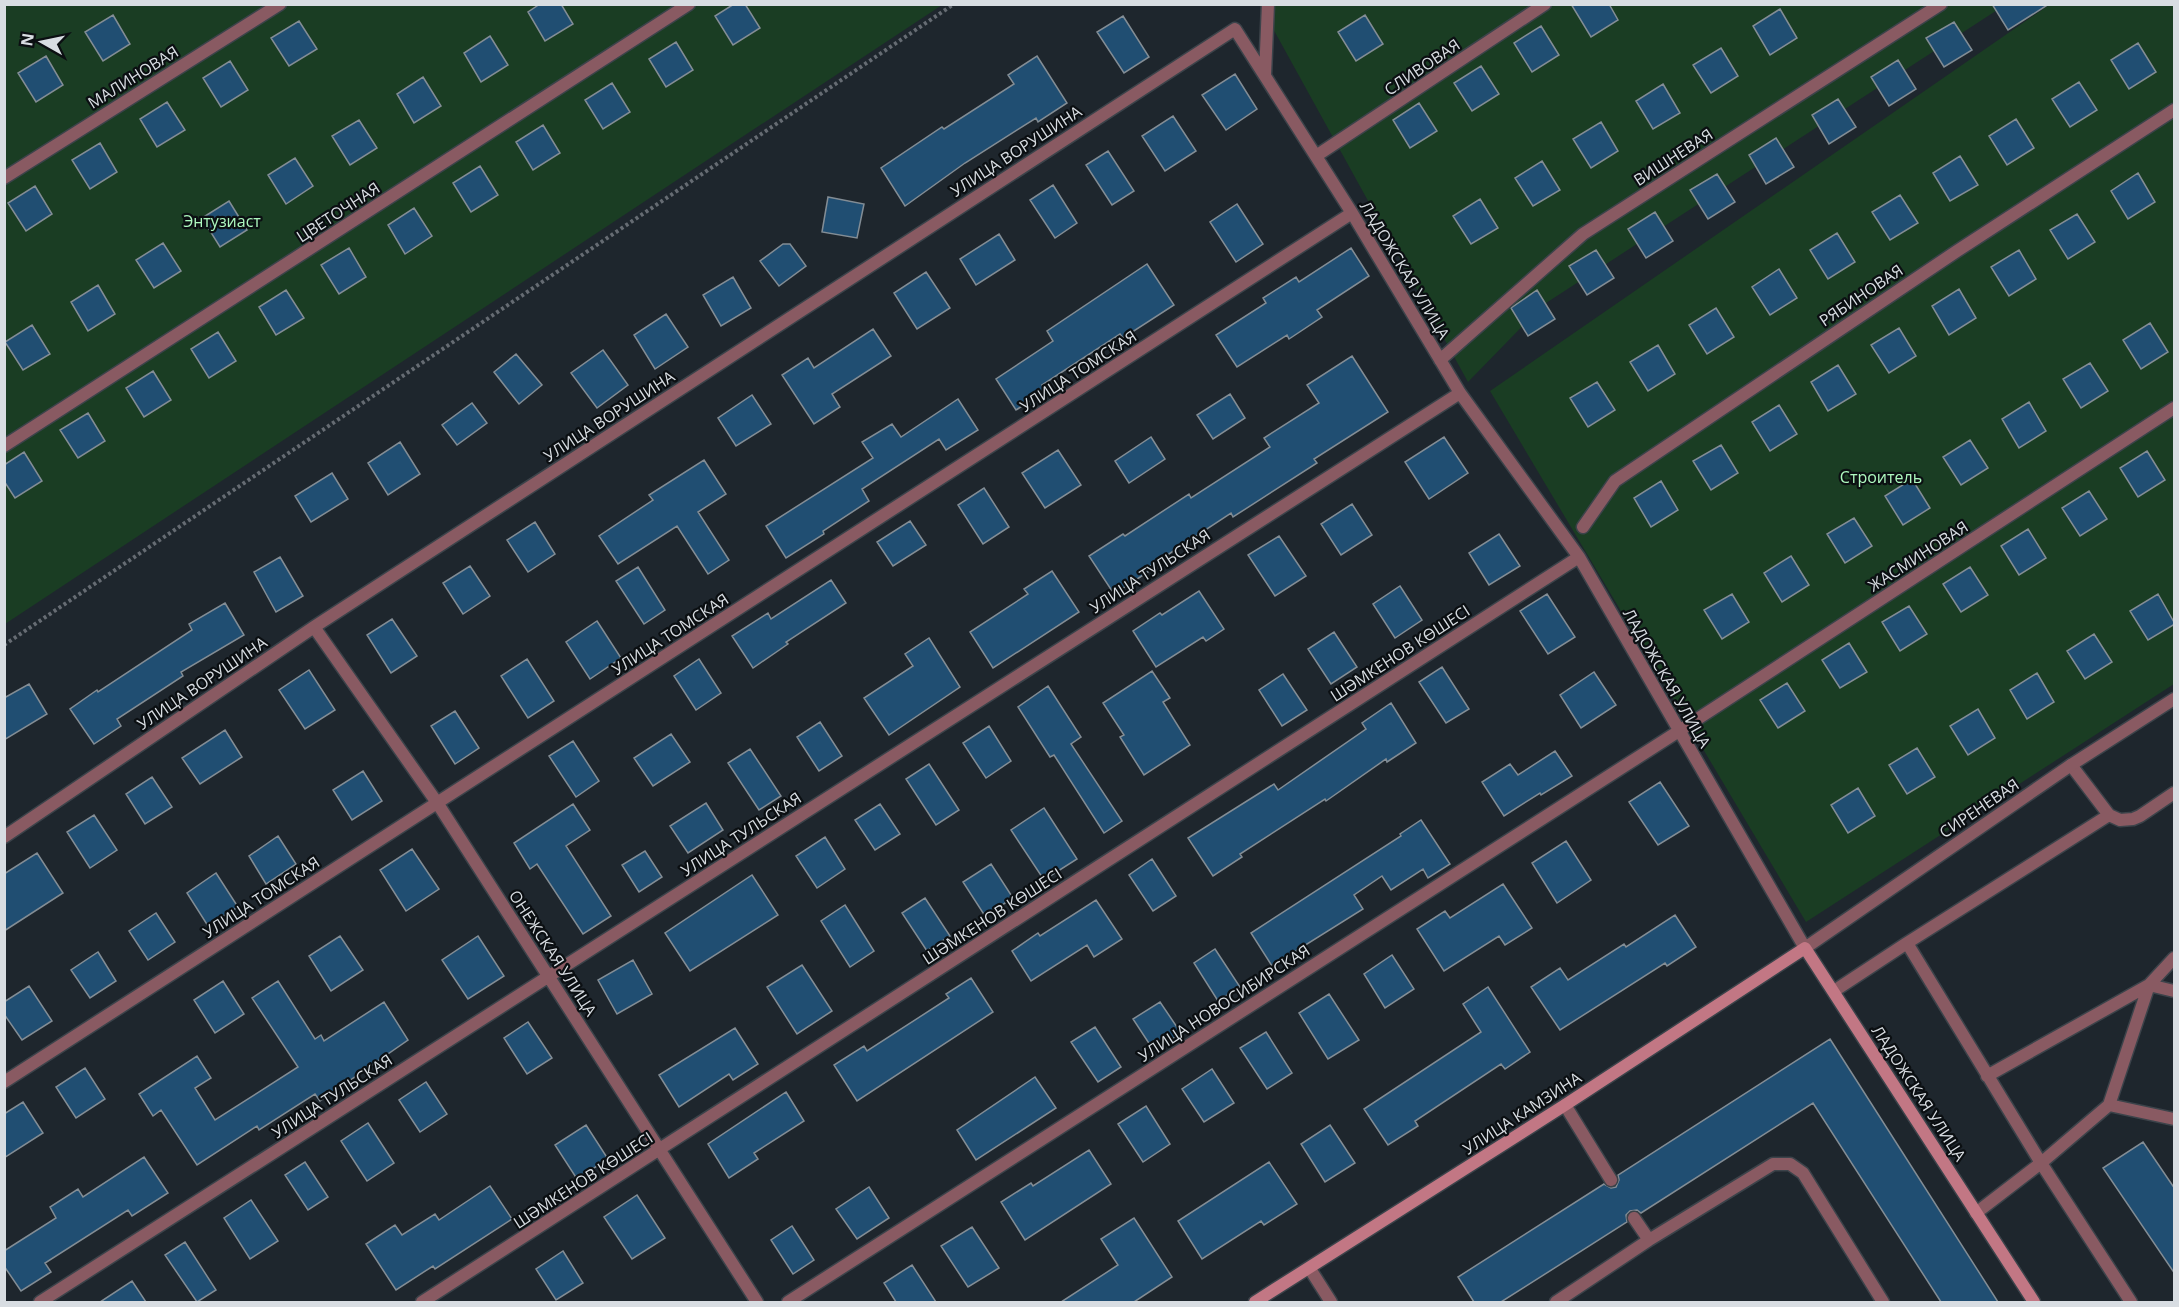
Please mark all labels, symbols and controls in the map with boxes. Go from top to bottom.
north arrow [12,12,72,72]
text: N [15,32,39,48]
street label: СЛИВОВАЯ [1380,34,1464,100]
street label: МАЛИНОВАЯ [84,40,182,114]
street label: УЛИЦА ВОРУШИНА [946,100,1087,202]
street label: ВИШНЕВАЯ [1629,123,1717,191]
street label: ЦВЕТОЧНАЯ [292,177,384,247]
street label: ЛАДОЖСКАЯ УЛИЦА [1355,197,1455,344]
park label: Энтузиаст [183,210,261,232]
street label: РЯБИНОВАЯ [1815,259,1907,331]
street label: УЛИЦА ТОМСКАЯ [1015,325,1141,417]
street label: УЛИЦА ВОРУШИНА [539,365,680,467]
park label: Строитель [1840,466,1922,488]
street label: ЖАСМИНОВАЯ [1864,515,1972,597]
street label: УЛИЦА ТУЛЬСКАЯ [1086,524,1214,618]
street label: УЛИЦА ТОМСКАЯ [607,588,733,680]
street label: ШӘМКЕНОВ КӨШЕСІ [1326,600,1474,706]
street label: ЛАДОЖСКАЯ УЛИЦА [1618,604,1716,753]
street label: УЛИЦА ВОРУШИНА [133,631,272,735]
street label: СИРЕНЕВАЯ [1935,773,2023,843]
street label: УЛИЦА ТУЛЬСКАЯ [677,787,805,881]
street label: УЛИЦА ТОМСКАЯ [198,851,324,943]
street label: ШӘМКЕНОВ КӨШЕСІ [918,863,1066,969]
street label: ОНЕЖСКАЯ УЛИЦА [504,886,602,1021]
street label: УЛИЦА НОВОСИБИРСКАЯ [1134,939,1314,1067]
street label: ЛАДОЖСКАЯ УЛИЦА [1867,1021,1972,1166]
street label: УЛИЦА ТУЛЬСКАЯ [268,1049,396,1143]
street label: УЛИЦА КАМЗИНА [1459,1066,1586,1160]
street label: ШӘМКЕНОВ КӨШЕСІ [509,1127,657,1233]

